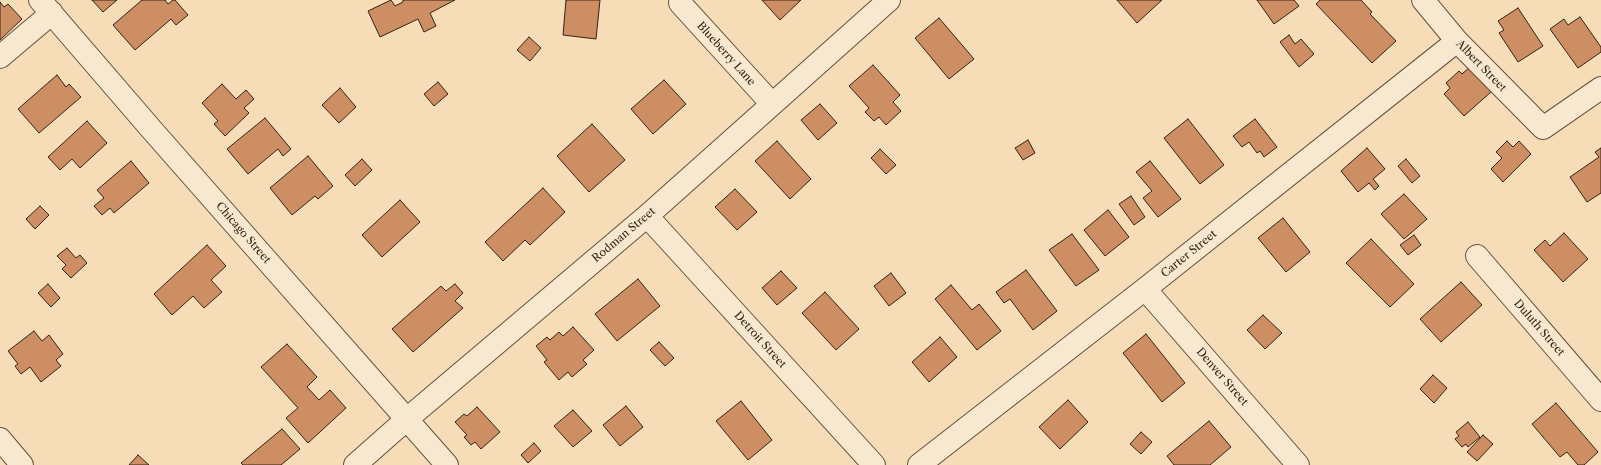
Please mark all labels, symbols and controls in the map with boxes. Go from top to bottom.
street label: Blueberry Lane [694,19,758,89]
street label: Albert Street [1453,37,1509,95]
street label: Chicago Street [213,200,273,266]
street label: Rodman Street [590,205,658,265]
street label: Carter Street [1159,228,1219,280]
street label: Duluth Street [1511,297,1567,359]
street label: Detroit Street [731,309,789,371]
street label: Denver Street [1193,345,1251,409]

